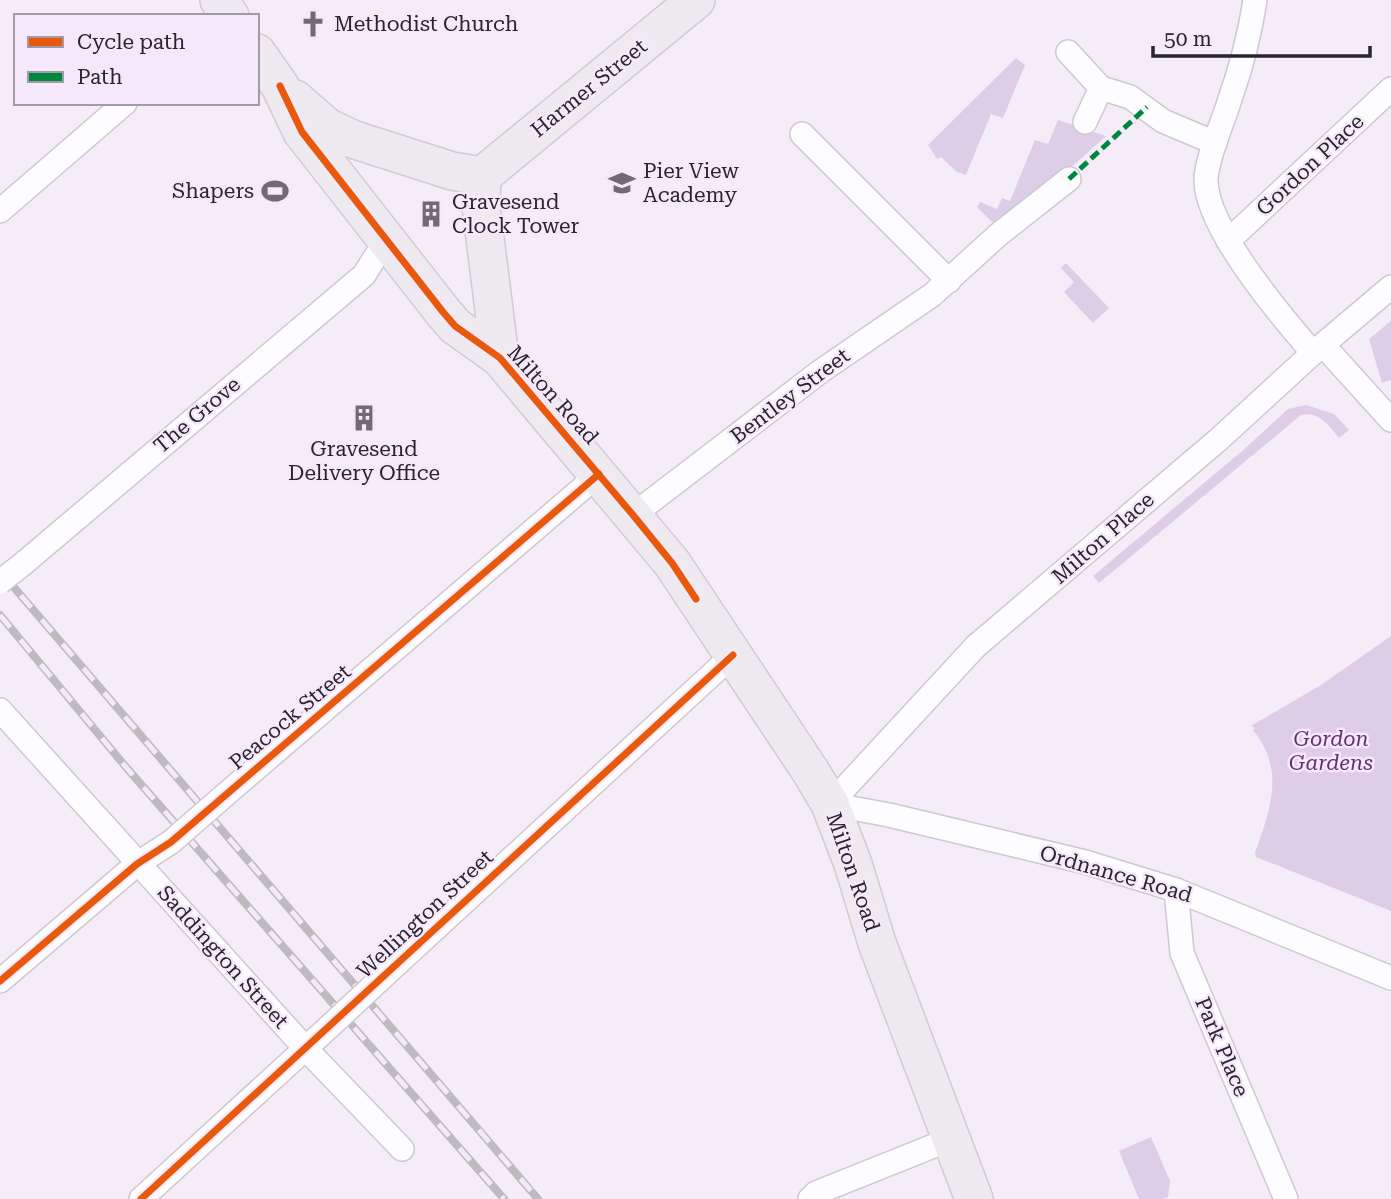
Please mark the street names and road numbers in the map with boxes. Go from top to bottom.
street label: Harmer Street [526,34,652,142]
street label: Gordon Place [1252,109,1368,221]
street label: Milton Road [503,341,604,450]
street label: Bentley Street [726,343,854,449]
street label: The Grove [149,372,245,458]
street label: Milton Place [1047,487,1159,589]
street label: Peacock Street [224,659,356,775]
street label: Milton Road [821,809,885,935]
street label: Ordnance Road [1037,841,1195,907]
street label: Wellington Street [352,845,498,983]
street label: Saddington Street [153,881,293,1033]
street label: Park Place [1190,994,1254,1100]

